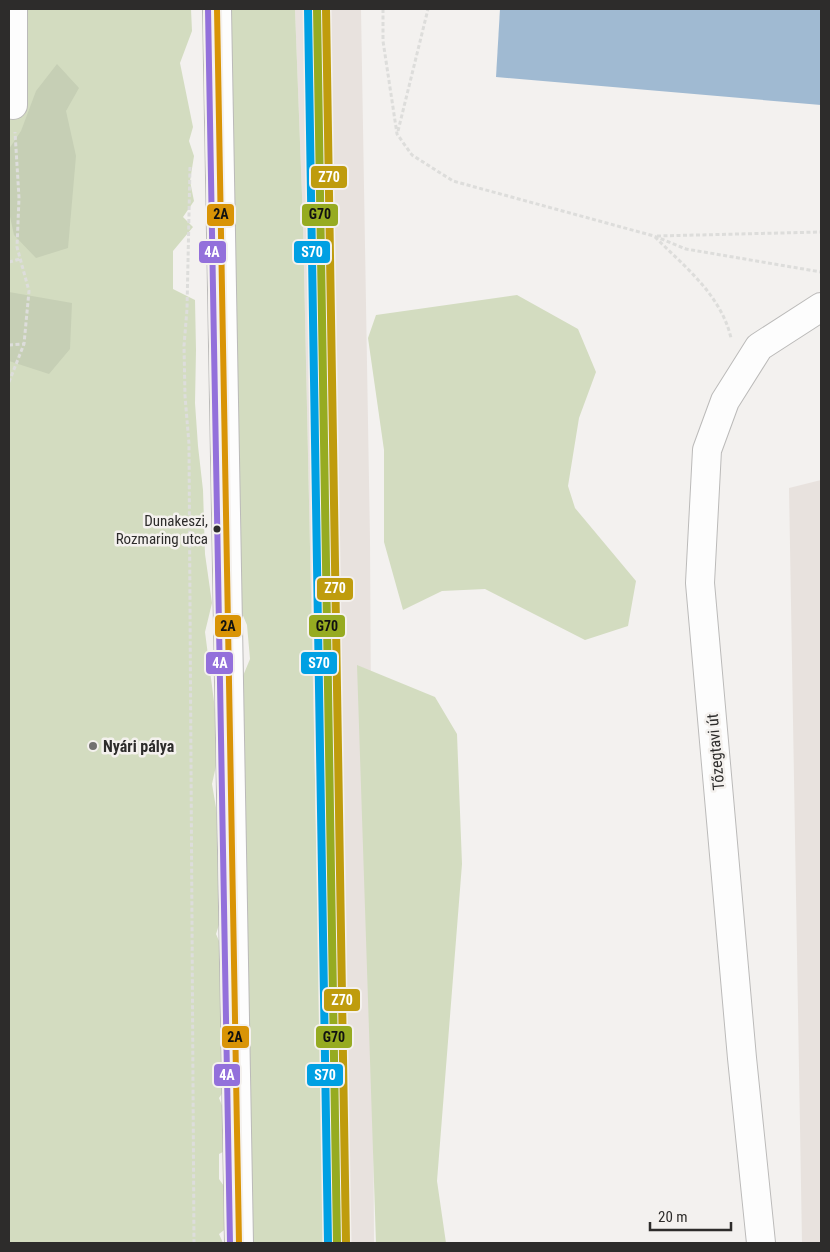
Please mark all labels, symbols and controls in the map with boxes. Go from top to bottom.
line badge: Z70 [310,165,348,189]
text: Z70 [318,169,340,185]
line badge: 2A [206,203,235,227]
line badge: G70 [301,203,339,227]
text: 2A [213,206,229,222]
text: G70 [309,206,331,222]
line badge: 4A [198,240,227,264]
line badge: S70 [293,240,331,264]
text: 4A [204,244,220,260]
text: S70 [301,244,323,260]
place label: Dunakeszi, Rozmaring utca [116,512,208,548]
marker: Dunakeszi, Rozmaring utca [212,524,222,534]
line badge: Z70 [316,577,354,601]
text: Z70 [324,580,346,596]
line badge: 2A [214,614,242,638]
line badge: G70 [308,614,346,638]
text: 2A [220,618,236,634]
text: G70 [316,618,338,634]
line badge: 4A [205,651,234,675]
line badge: S70 [300,651,338,675]
text: 4A [212,655,228,671]
text: S70 [308,655,330,671]
street label: Tőzegtavi út [703,713,728,791]
place label: Nyári pálya [103,737,175,756]
marker: Nyári pálya [87,740,99,752]
line badge: Z70 [323,988,361,1012]
text: Z70 [331,992,353,1008]
line badge: 2A [221,1025,250,1049]
line badge: G70 [315,1025,353,1049]
text: 2A [227,1029,243,1045]
text: G70 [323,1029,345,1045]
line badge: 4A [213,1063,241,1087]
line badge: S70 [306,1063,344,1087]
text: 4A [219,1067,235,1083]
text: S70 [314,1067,336,1083]
scale bar [650,1200,731,1232]
text: 20 m [658,1208,688,1226]

